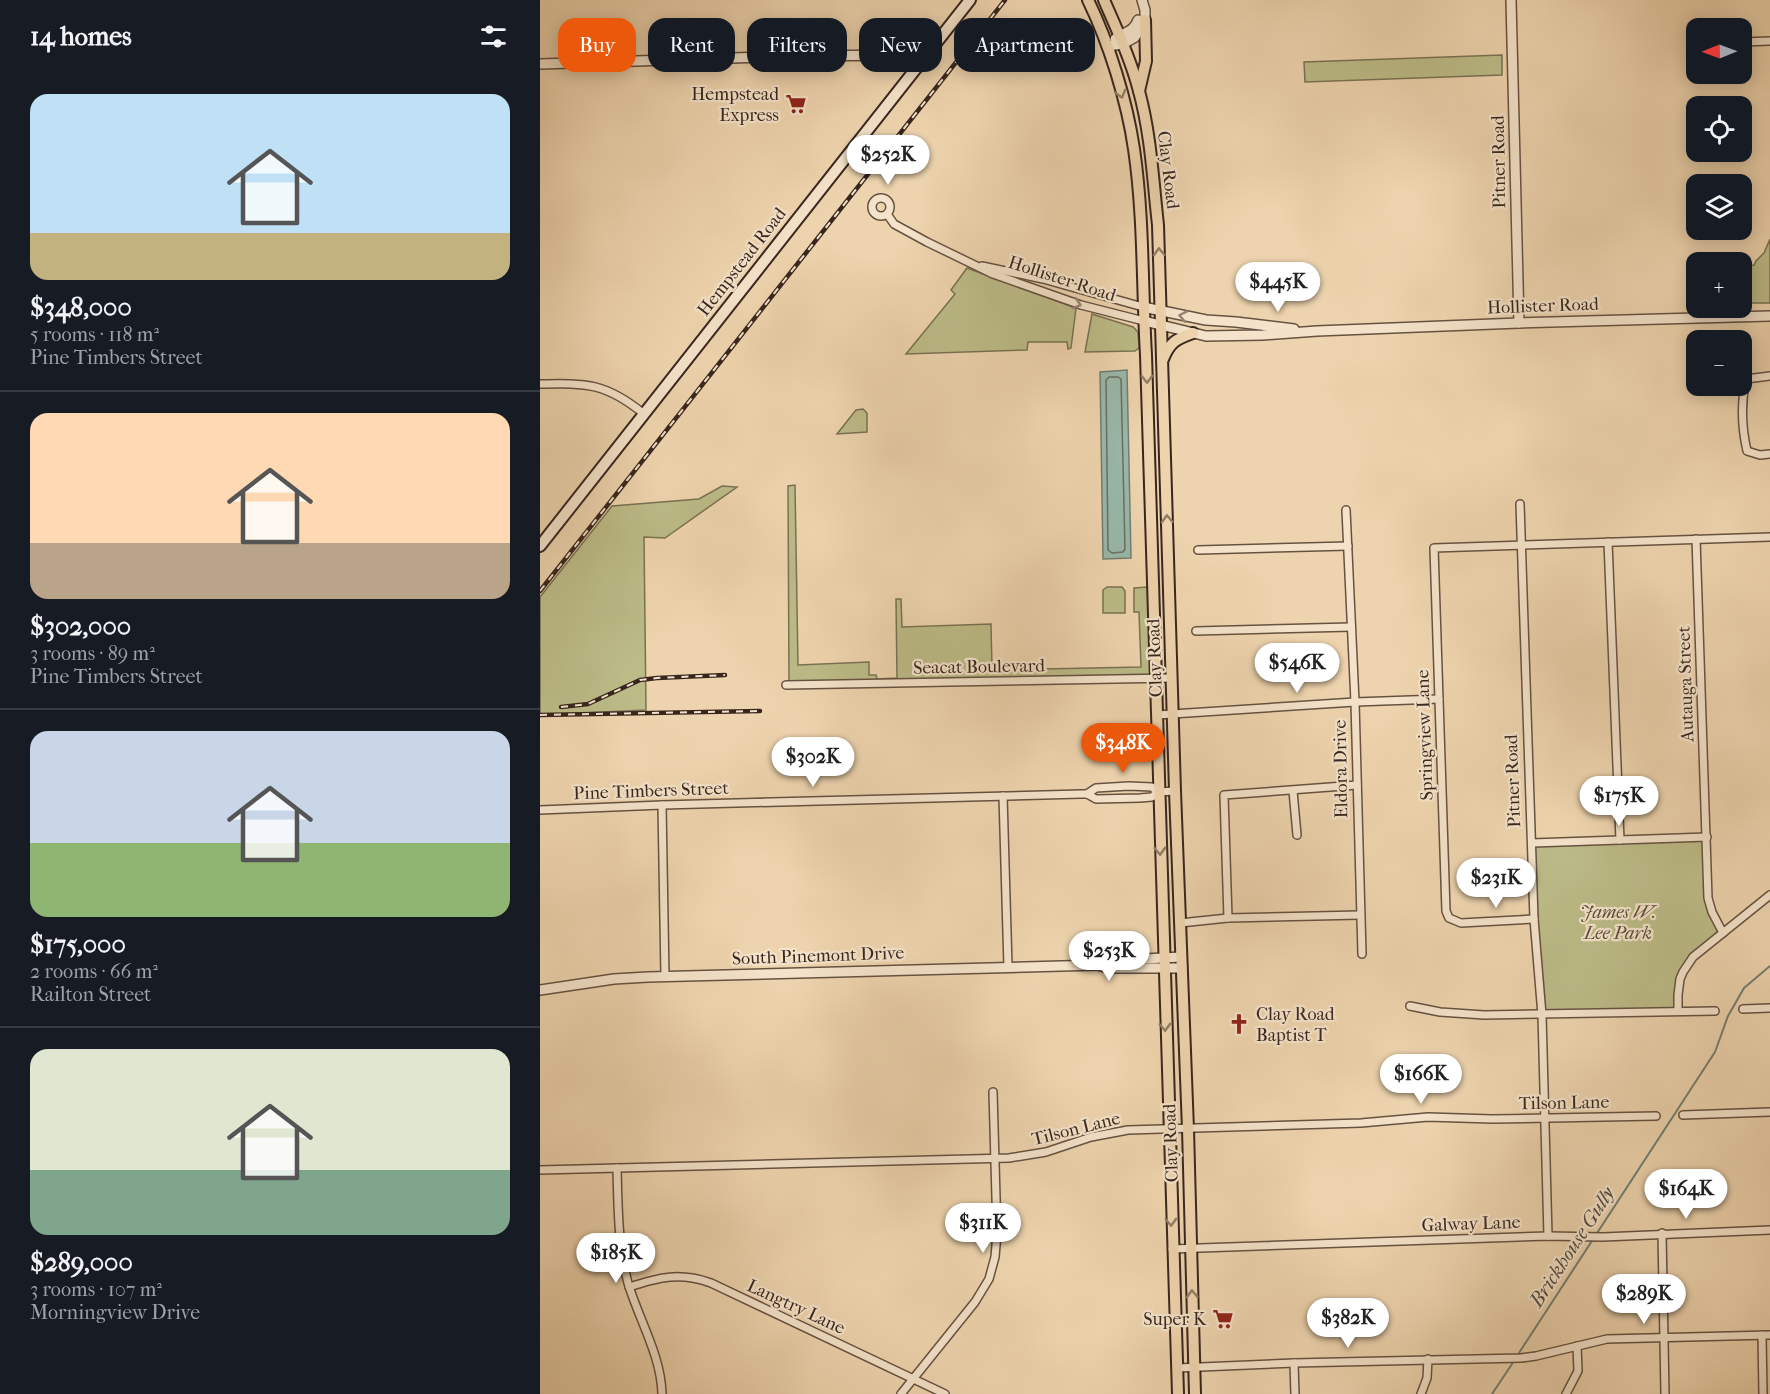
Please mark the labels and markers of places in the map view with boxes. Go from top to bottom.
place label: Hempstead Express [691,84,779,126]
supermarket icon: Hempstead Express [784,92,808,116]
pin: $252K [846,135,930,186]
pin: $445K [1236,262,1320,313]
pin: $546K [1255,643,1339,694]
pin: $348K [1081,723,1165,774]
pin: $302K [771,737,855,788]
pin: $175K [1577,776,1661,827]
pin: $231K [1454,858,1538,909]
pin: $253K [1067,931,1151,982]
place label: Clay Road Baptist T [1256,1004,1335,1046]
church icon: Clay Road Baptist T [1227,1012,1251,1036]
pin: $166K [1379,1054,1463,1105]
pin: $164K [1644,1169,1728,1220]
pin: $311K [941,1203,1025,1254]
pin: $185K [574,1233,658,1284]
pin: $289K [1602,1274,1686,1325]
pin: $382K [1306,1298,1390,1349]
supermarket icon: Super K [1211,1307,1235,1331]
place label: Super K [1143,1309,1207,1330]

